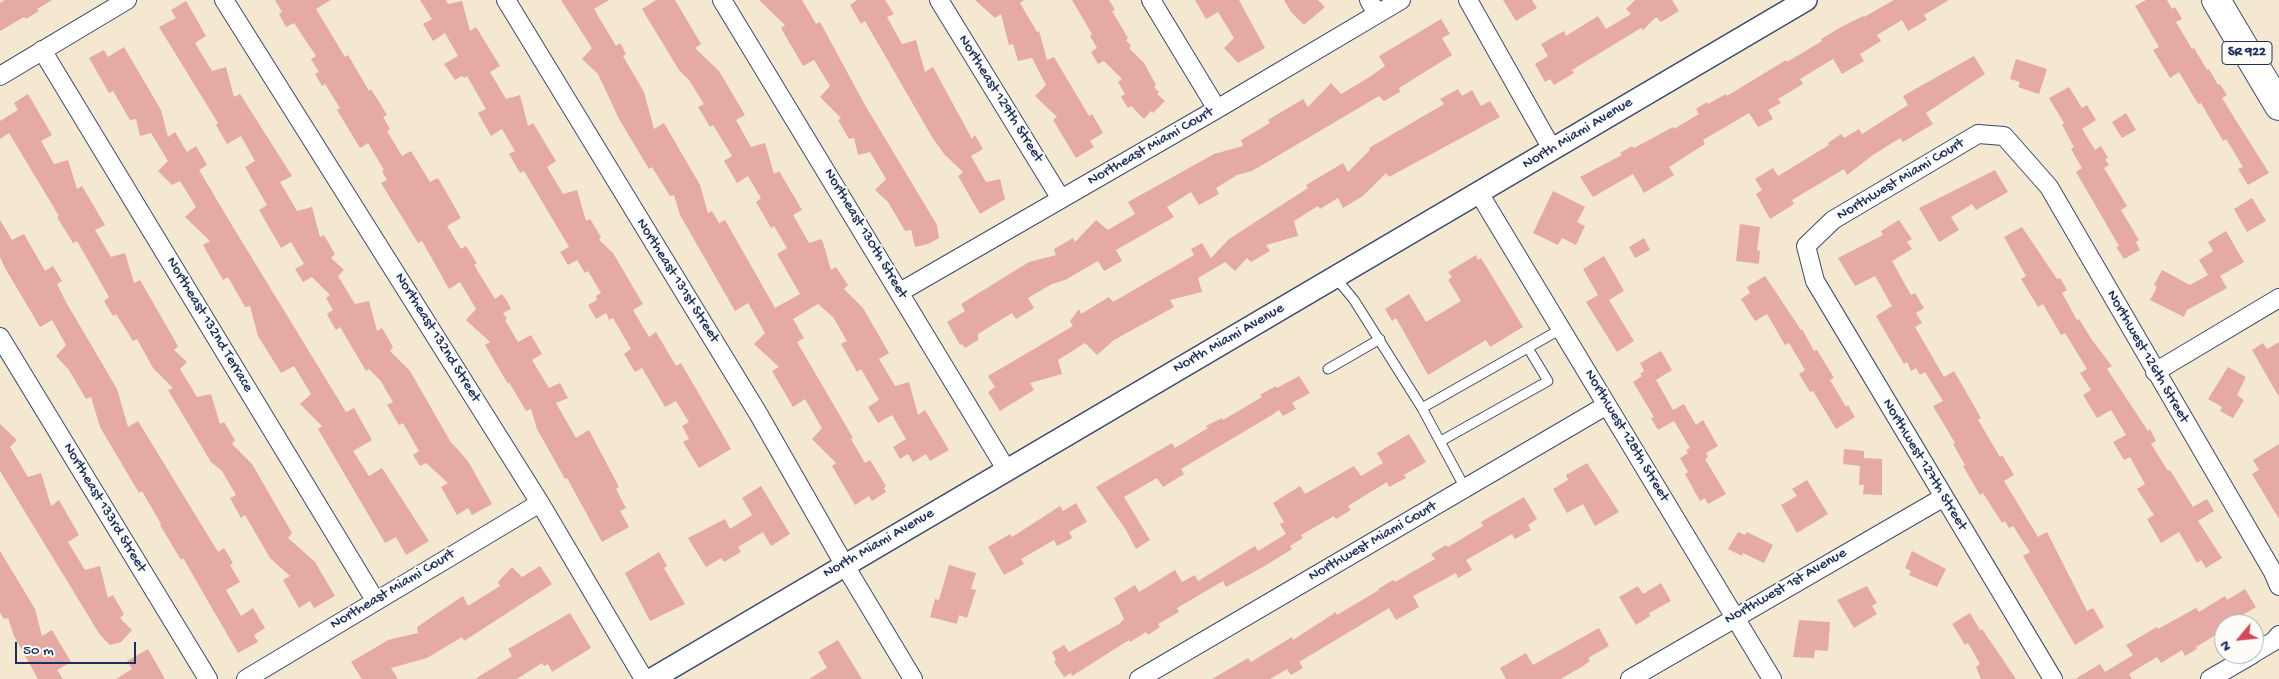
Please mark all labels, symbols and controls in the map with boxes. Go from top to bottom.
street label: Northeast 129th Street [953,32,1047,166]
road number: SR 922 [2222,42,2272,64]
street label: North Miami Avenue [1520,94,1636,174]
street label: Northeast Miami Court [1085,104,1217,190]
street label: Northwest Miami Court [1834,135,1968,225]
street label: Northeast 130th Street [819,166,911,302]
street label: Northeast 131st Street [631,215,723,347]
street label: Northeast 132nd Terrace [162,254,256,396]
street label: Northeast 132nd Street [390,270,484,406]
street label: Northwest 126th Street [2102,287,2192,427]
street label: North Miami Avenue [1170,300,1288,378]
street label: Northwest 128th Street [1579,367,1673,505]
street label: Northwest 127th Street [1878,396,1970,534]
street label: Northeast 133rd Street [58,440,150,576]
street label: Northwest Miami Court [1306,498,1440,586]
street label: North Miami Avenue [820,505,938,583]
street label: Northwest 1st Avenue [1722,545,1850,629]
street label: Northeast Miami Court [327,546,459,634]
north arrow [2214,614,2264,664]
scale bar [18,632,139,664]
text: N [2217,638,2236,654]
text: 50 m [23,642,54,660]

